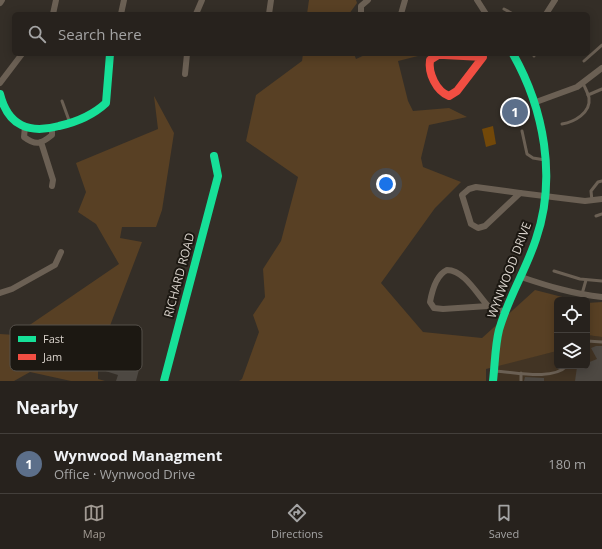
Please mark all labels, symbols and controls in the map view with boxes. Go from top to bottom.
search box [12,12,590,56]
icon: search [26,23,48,45]
text: Search here [58,24,142,44]
pin: 1 [502,97,528,127]
your location [376,174,396,194]
street label: WYNWOOD DRIVE [483,219,535,321]
street label: RICHARD ROAD [160,231,198,319]
map controls [554,297,590,369]
button: locate [554,297,590,333]
legend [10,325,142,371]
text: Fast [43,331,64,346]
button: layers [554,333,590,369]
text: Jam [42,349,62,364]
text: Nearby [16,396,78,419]
text: Wynwood Managment [54,445,222,465]
text: 1 [25,455,33,473]
text: 180 m [548,455,586,473]
text: Office · Wynwood Drive [54,465,195,483]
tab: Map [83,502,106,541]
tab: Directions [271,502,323,541]
tab: Saved [489,502,519,541]

